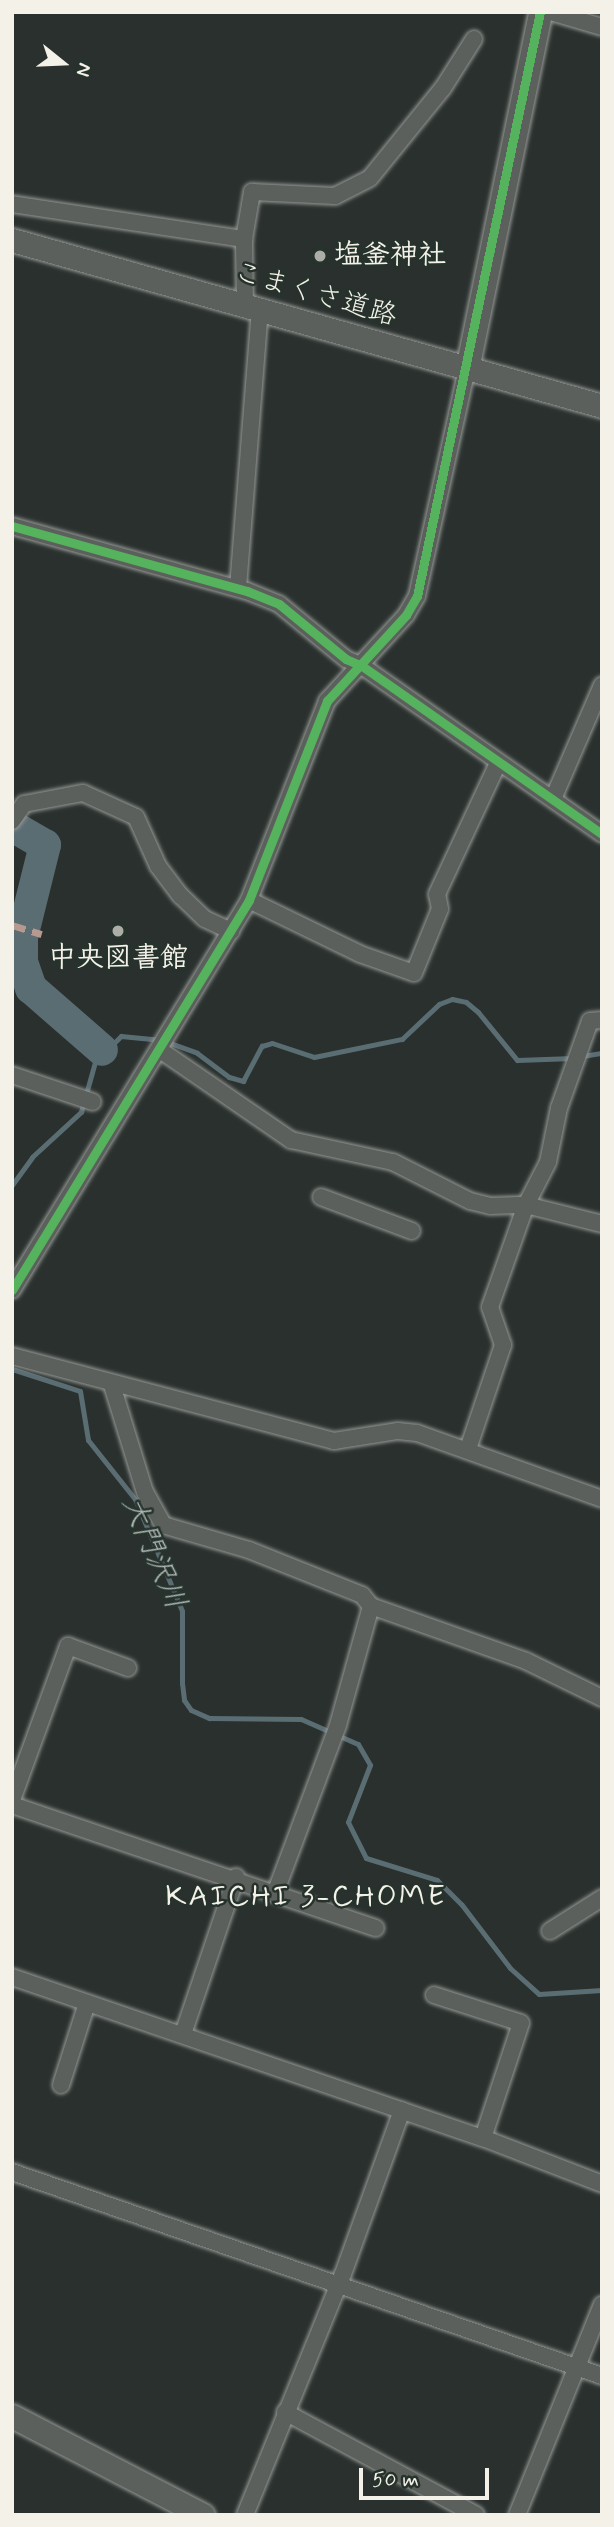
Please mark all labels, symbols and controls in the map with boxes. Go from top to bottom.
north arrow [28,28,98,98]
text: N [70,60,97,80]
place label: 塩釜神社 [334,239,446,273]
marker: 塩釜神社 [312,248,328,264]
street label: こまくさ道路 [230,256,400,334]
marker: 中央図書館 [110,923,126,939]
place label: 中央図書館 [48,942,188,976]
water label: 大門沢川 [113,1491,193,1615]
district label: KAICHI 3-CHOME [172,1879,440,1915]
scale bar [362,2454,491,2498]
text: 50 m [372,2466,419,2494]

